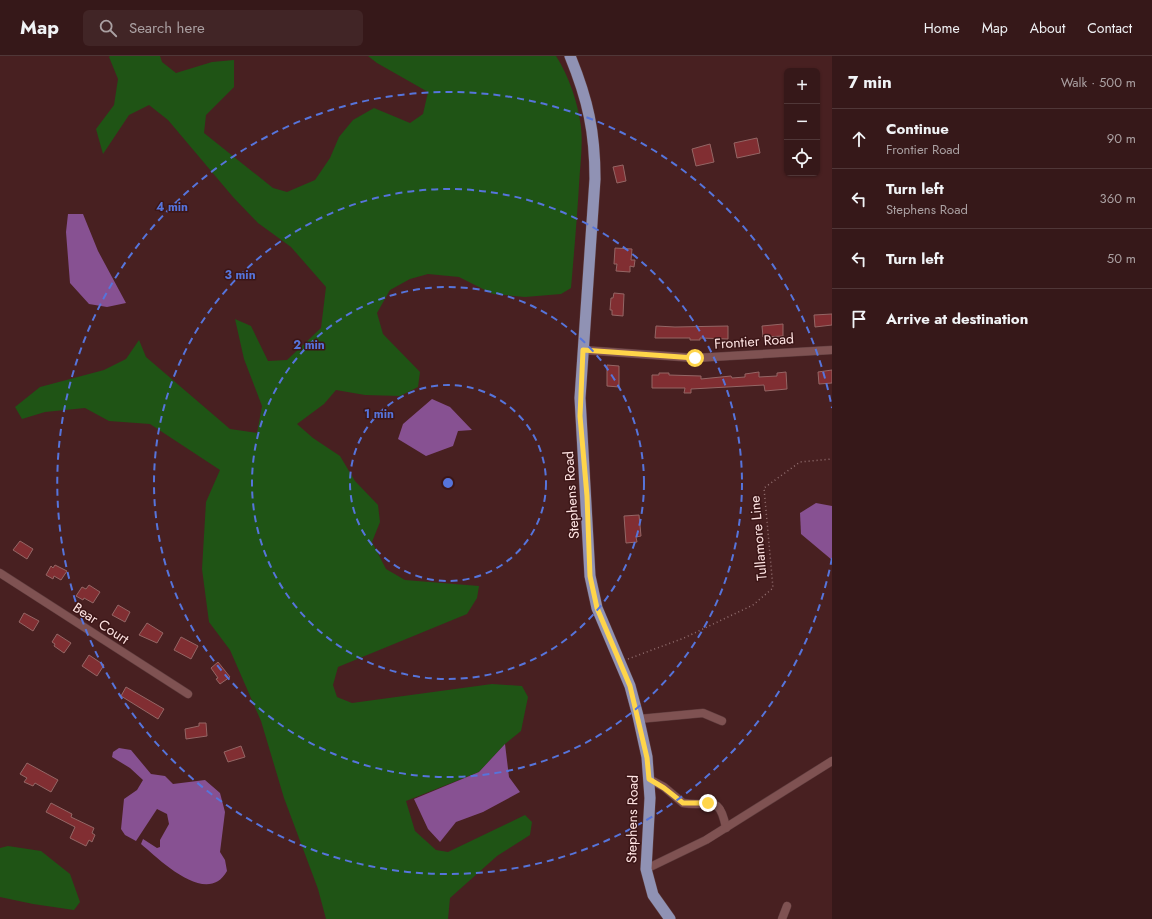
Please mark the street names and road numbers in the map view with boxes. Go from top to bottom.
street label: Frontier Road [714,328,794,354]
street label: Stephens Road [558,450,584,540]
street label: Tullamore Line [744,495,772,581]
street label: Bear Court [69,597,134,649]
street label: Stephens Road [621,775,643,863]

